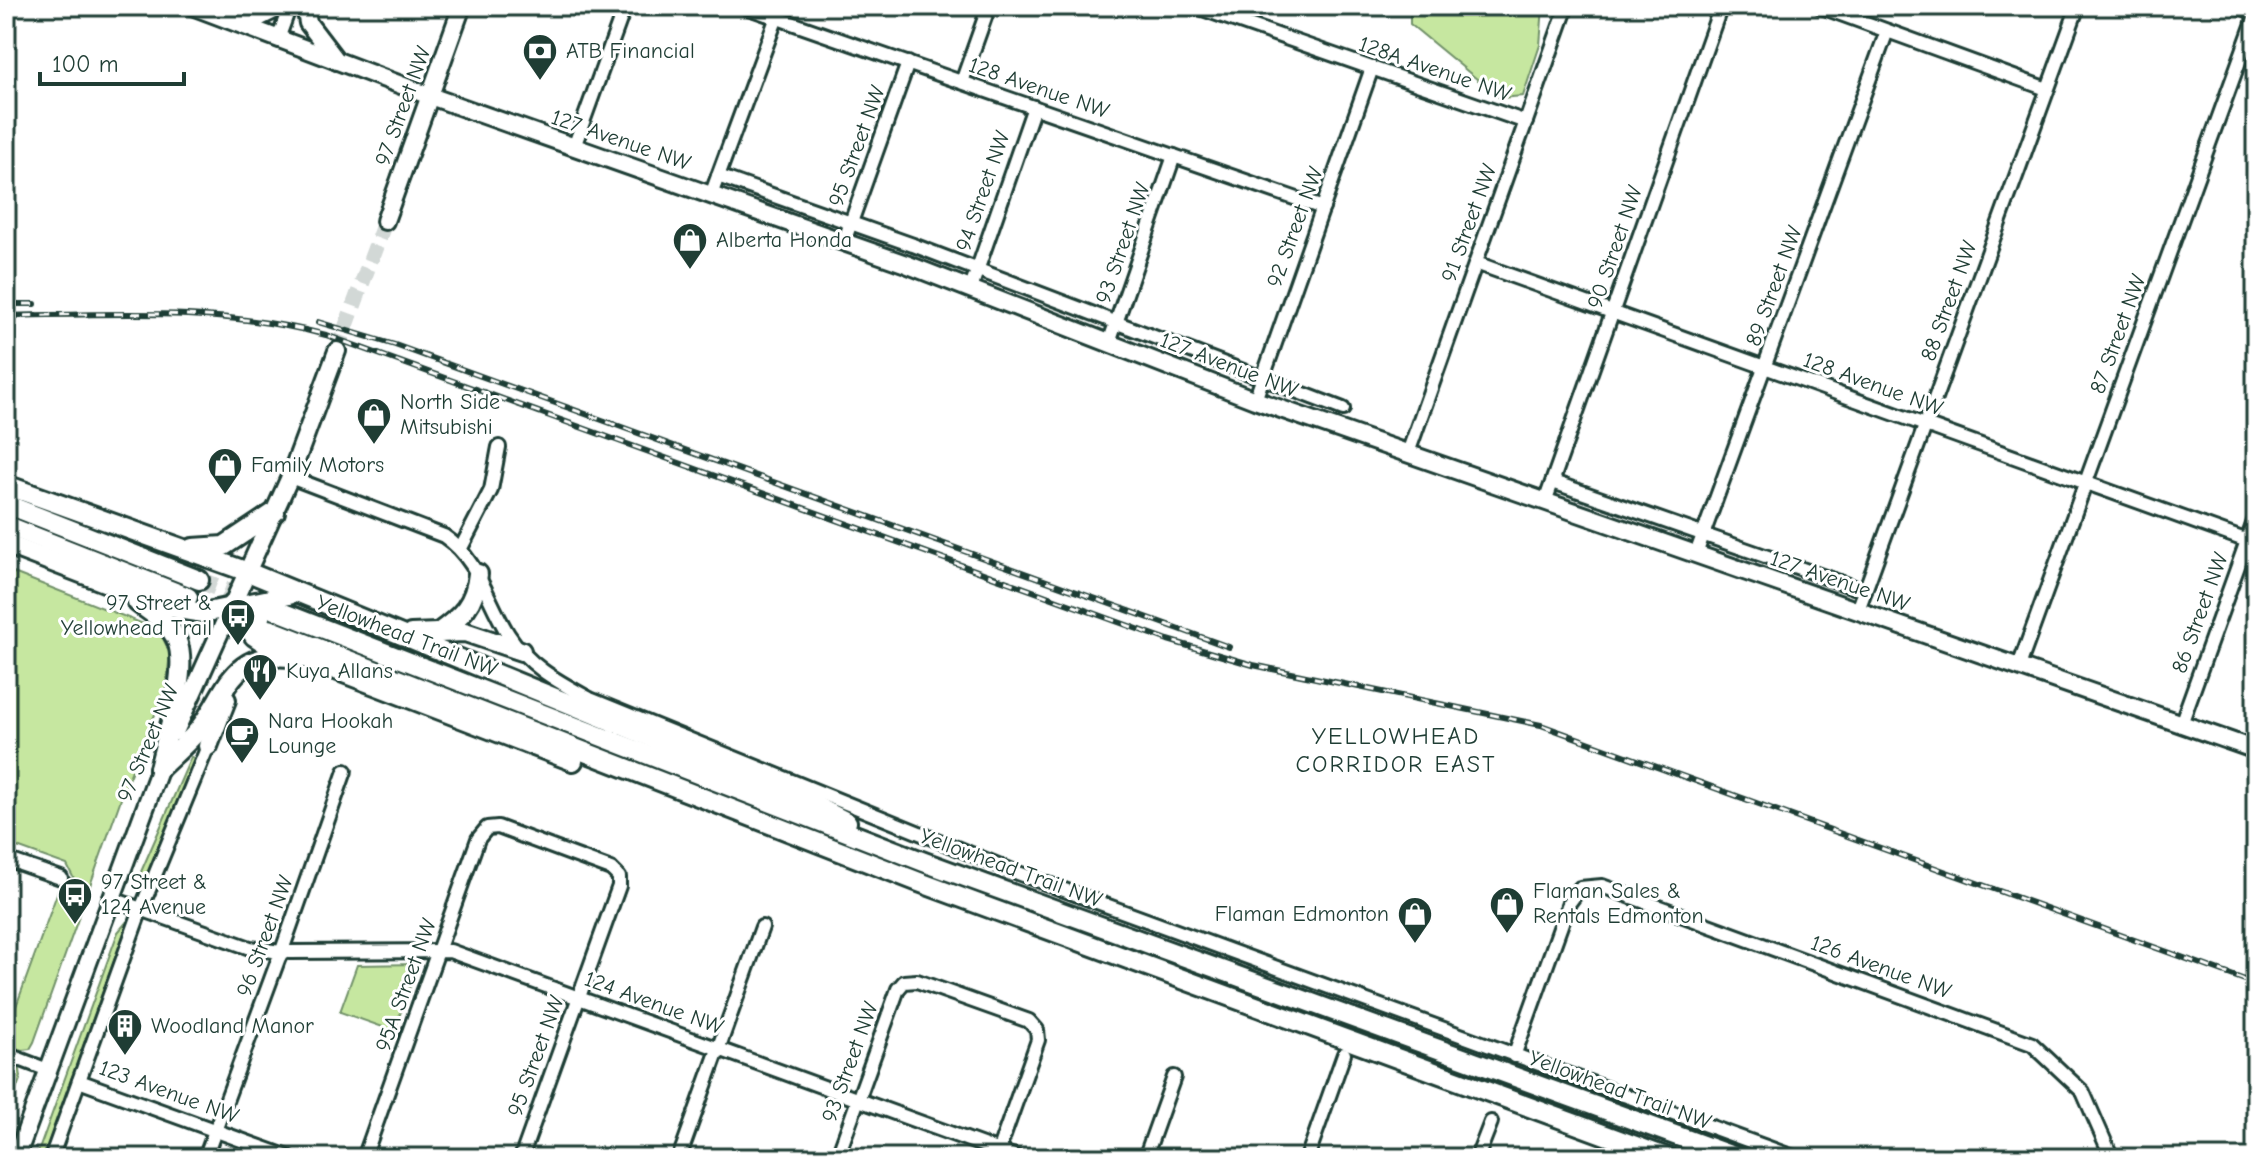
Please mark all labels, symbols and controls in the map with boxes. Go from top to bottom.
street label: 128A Avenue NW [1355,31,1515,107]
bank icon: ATB Financial [521,32,559,82]
scale bar [40,36,184,86]
place label: ATB Financial [566,38,695,64]
street label: 97 Street NW [369,43,437,169]
text: 100 m [52,50,119,78]
street label: 128 Avenue NW [965,52,1113,124]
street label: 95 Street NW [823,82,891,210]
street label: 127 Avenue NW [548,104,694,176]
street label: 94 Street NW [950,127,1016,255]
street label: 91 Street NW [1436,160,1502,286]
street label: 92 Street NW [1261,163,1329,291]
street label: 93 Street NW [1090,179,1156,307]
street label: 90 Street NW [1582,182,1648,312]
shop icon: Alberta Honda [671,221,709,271]
street label: 89 Street NW [1740,222,1808,350]
place label: Alberta Honda [716,227,852,253]
street label: 88 Street NW [1915,237,1983,365]
street label: 87 Street NW [2084,271,2152,397]
street label: 127 Avenue NW [1156,327,1302,403]
street label: 128 Avenue NW [1800,347,1946,421]
place label: North Side Mitsubishi [400,389,500,440]
shop icon: North Side Mitsubishi [355,396,393,446]
shop icon: Family Motors [206,446,244,496]
place label: Family Motors [251,452,384,478]
street label: 127 Avenue NW [1767,545,1913,617]
street label: 86 Street NW [2166,549,2234,677]
street label: Yellowhead Trail NW [313,589,501,683]
place label: 97 Street & Yellowhead Trail [61,590,212,641]
bus stop icon: 97 Street & Yellowhead Trail [219,597,257,647]
restaurant icon: Kuya Allans [241,652,279,702]
place label: Kuya Allans [286,658,393,684]
street label: 97 Street NW [112,680,184,806]
place label: Nara Hookah Lounge [268,708,393,759]
cafe icon: Nara Hookah Lounge [223,715,261,765]
district label: YELLOWHEAD CORRIDOR EAST [1295,722,1497,778]
street label: Yellowhead Trail NW [916,823,1106,913]
place label: 97 Street & 124 Avenue [101,869,207,920]
street label: 96 Street NW [231,872,299,1000]
bus stop icon: 97 Street & 124 Avenue [56,876,94,926]
place label: Flaman Sales & Rentals Edmonton [1533,878,1704,929]
shop icon: Flaman Sales & Rentals Edmonton [1488,885,1526,935]
shop icon: Flaman Edmonton [1396,895,1434,945]
place label: Flaman Edmonton [1215,901,1389,927]
street label: 95A Street NW [370,915,442,1055]
street label: 126 Avenue NW [1807,930,1955,1004]
street label: 124 Avenue NW [581,966,727,1040]
street label: 95 Street NW [502,992,570,1120]
street label: 93 Street NW [816,998,884,1126]
building icon: Woodland Manor [106,1007,144,1057]
place label: Woodland Manor [151,1013,314,1039]
street label: Yellowhead Trail NW [1525,1045,1715,1135]
street label: 123 Avenue NW [96,1055,242,1129]

